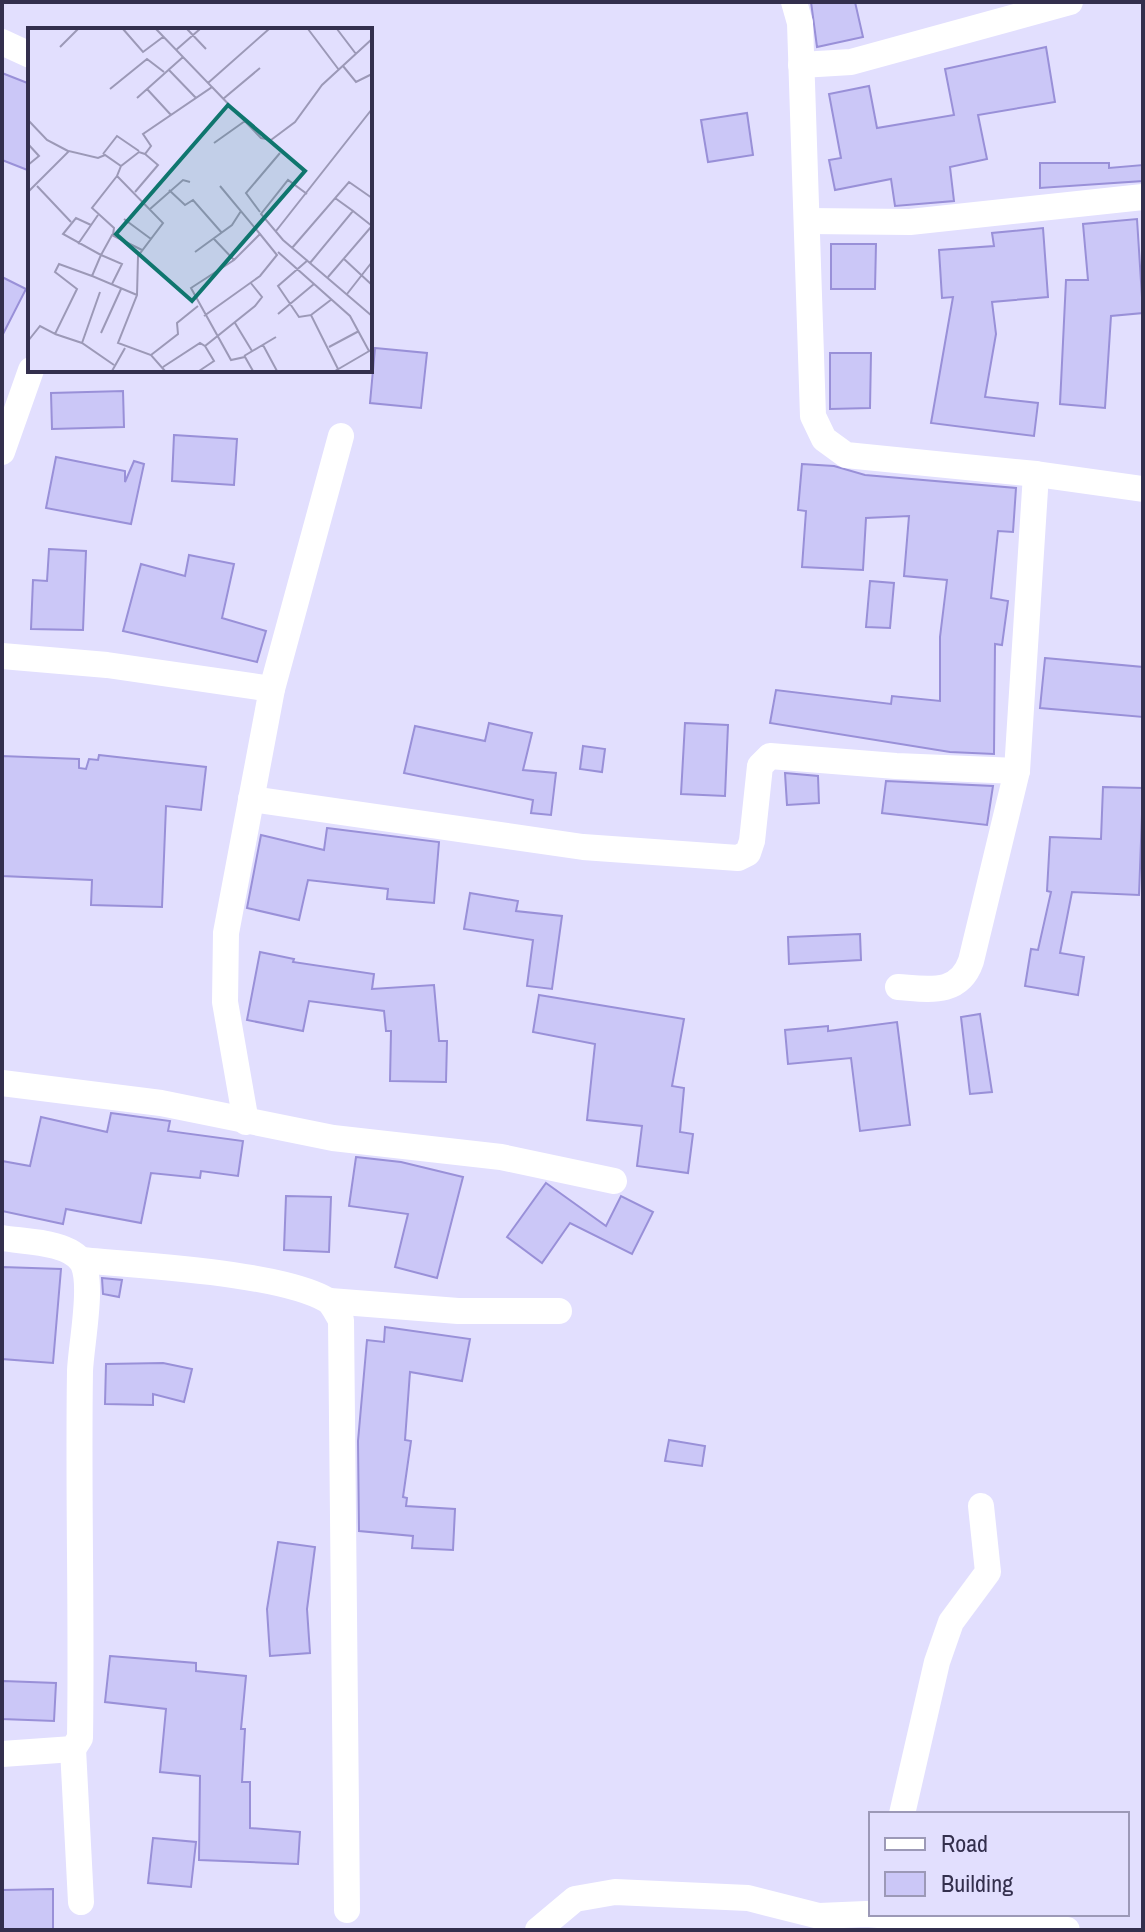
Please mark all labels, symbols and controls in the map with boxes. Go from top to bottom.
inset map [28,28,372,372]
legend [869,1812,1129,1916]
text: Road [941,1827,988,1859]
text: Building [941,1867,1013,1899]

